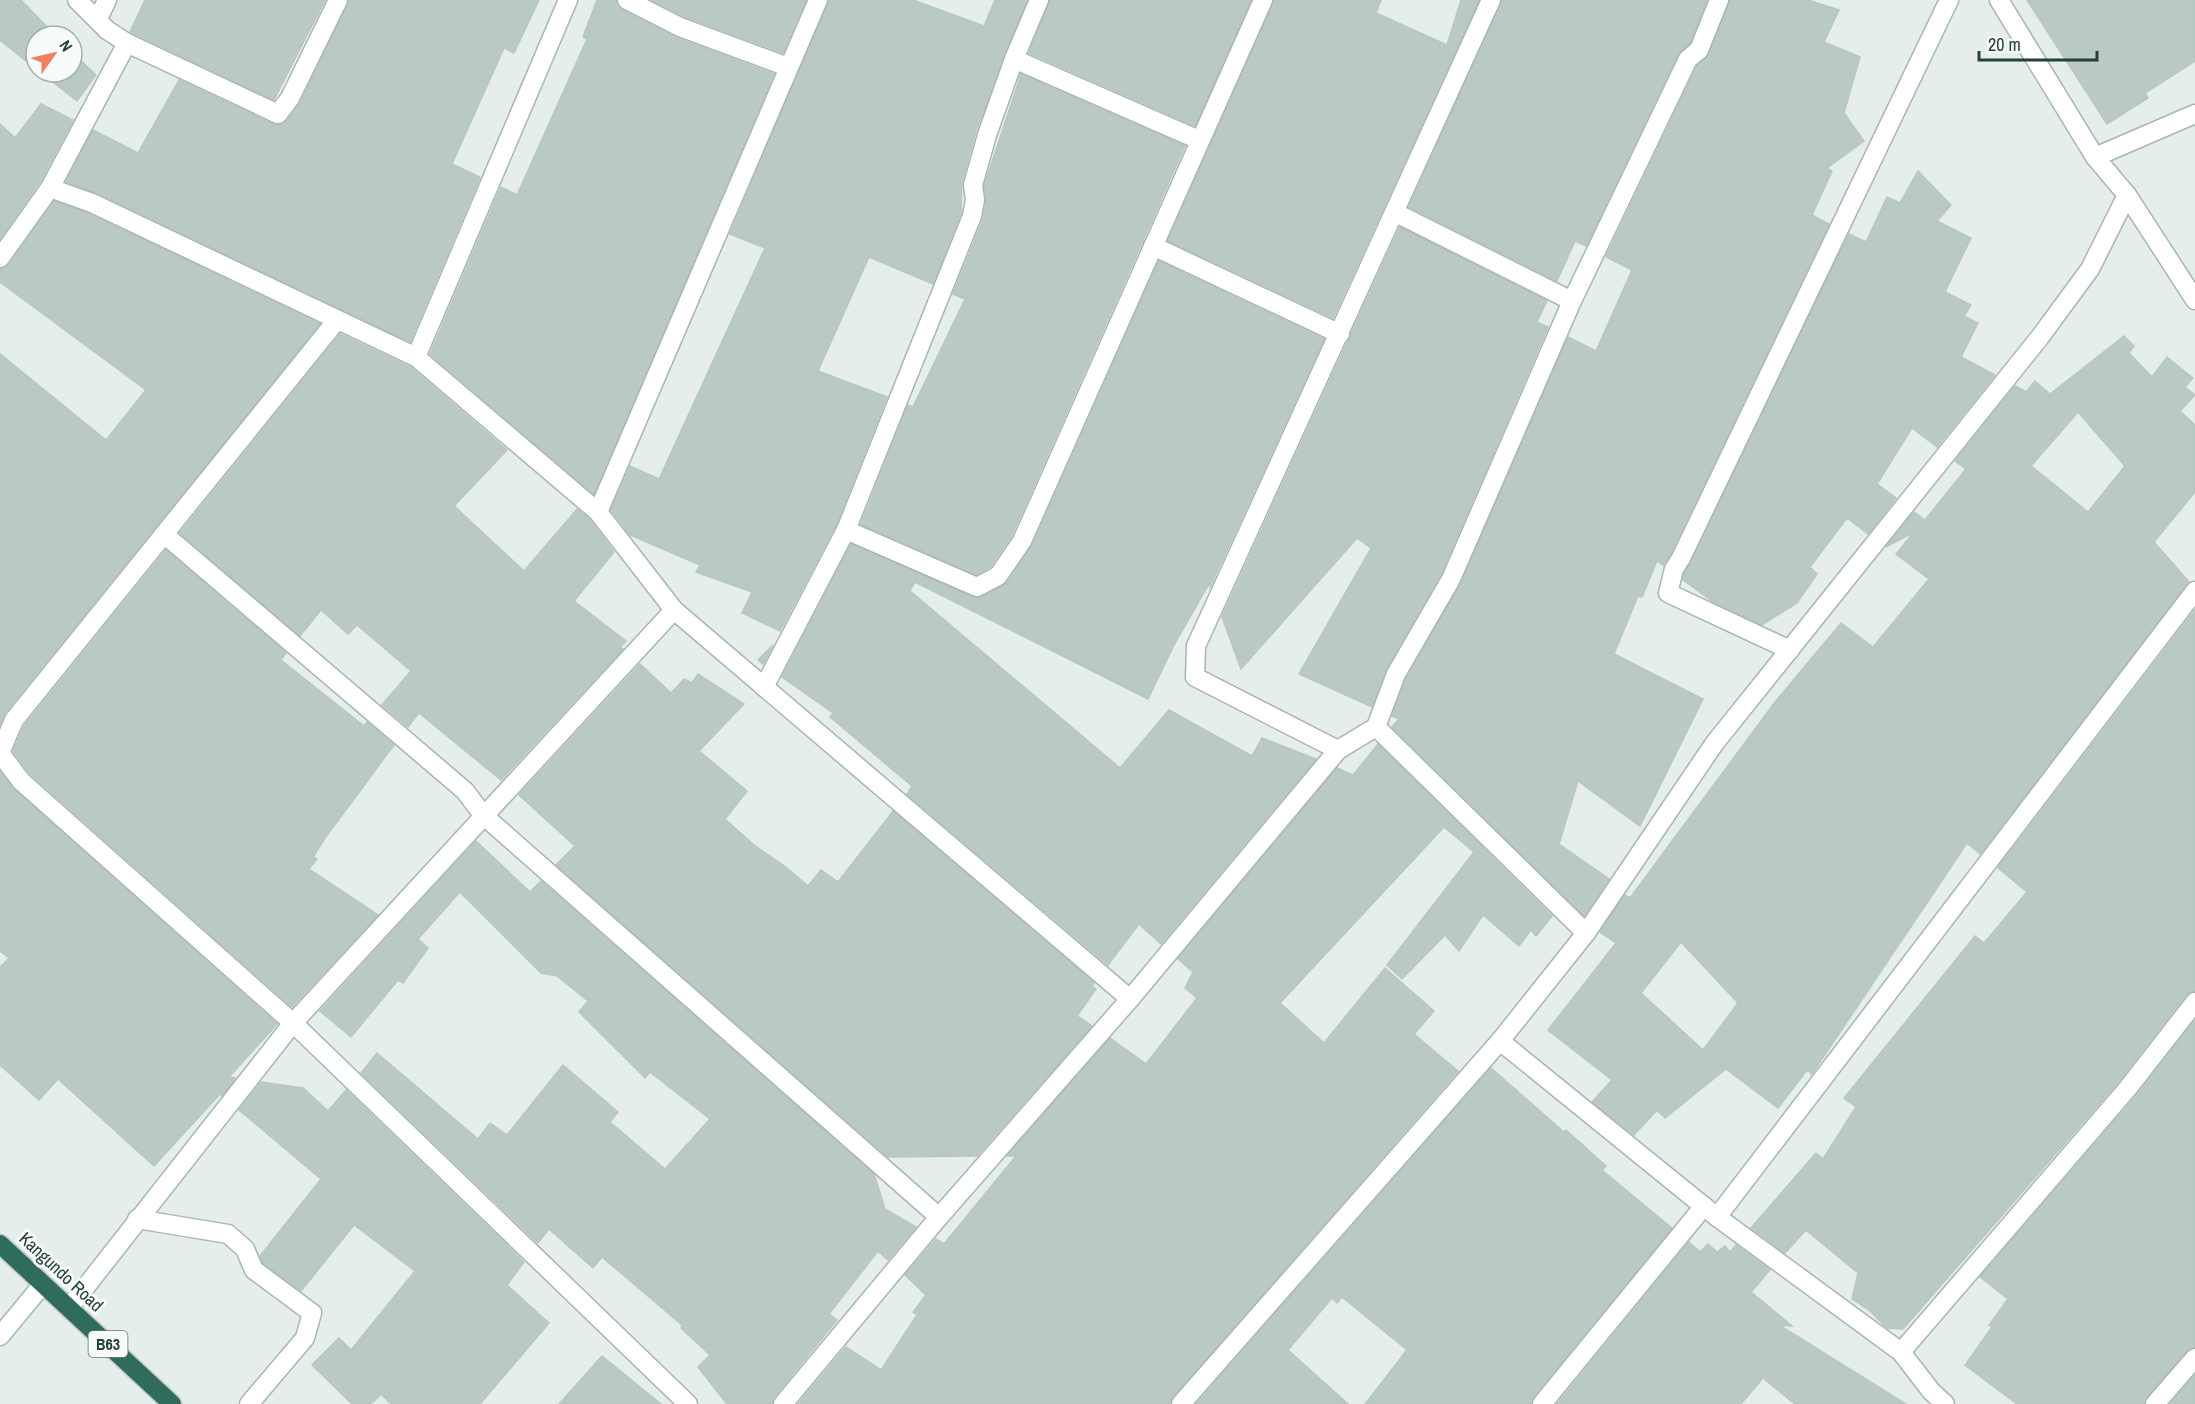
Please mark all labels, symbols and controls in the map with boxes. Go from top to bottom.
north arrow [24,24,84,84]
scale bar [1979,24,2098,62]
text: 20 m [1988,32,2021,57]
text: N [55,36,78,56]
street label: Kangundo Road [14,1226,109,1317]
road number: B63 [88,1331,128,1357]

